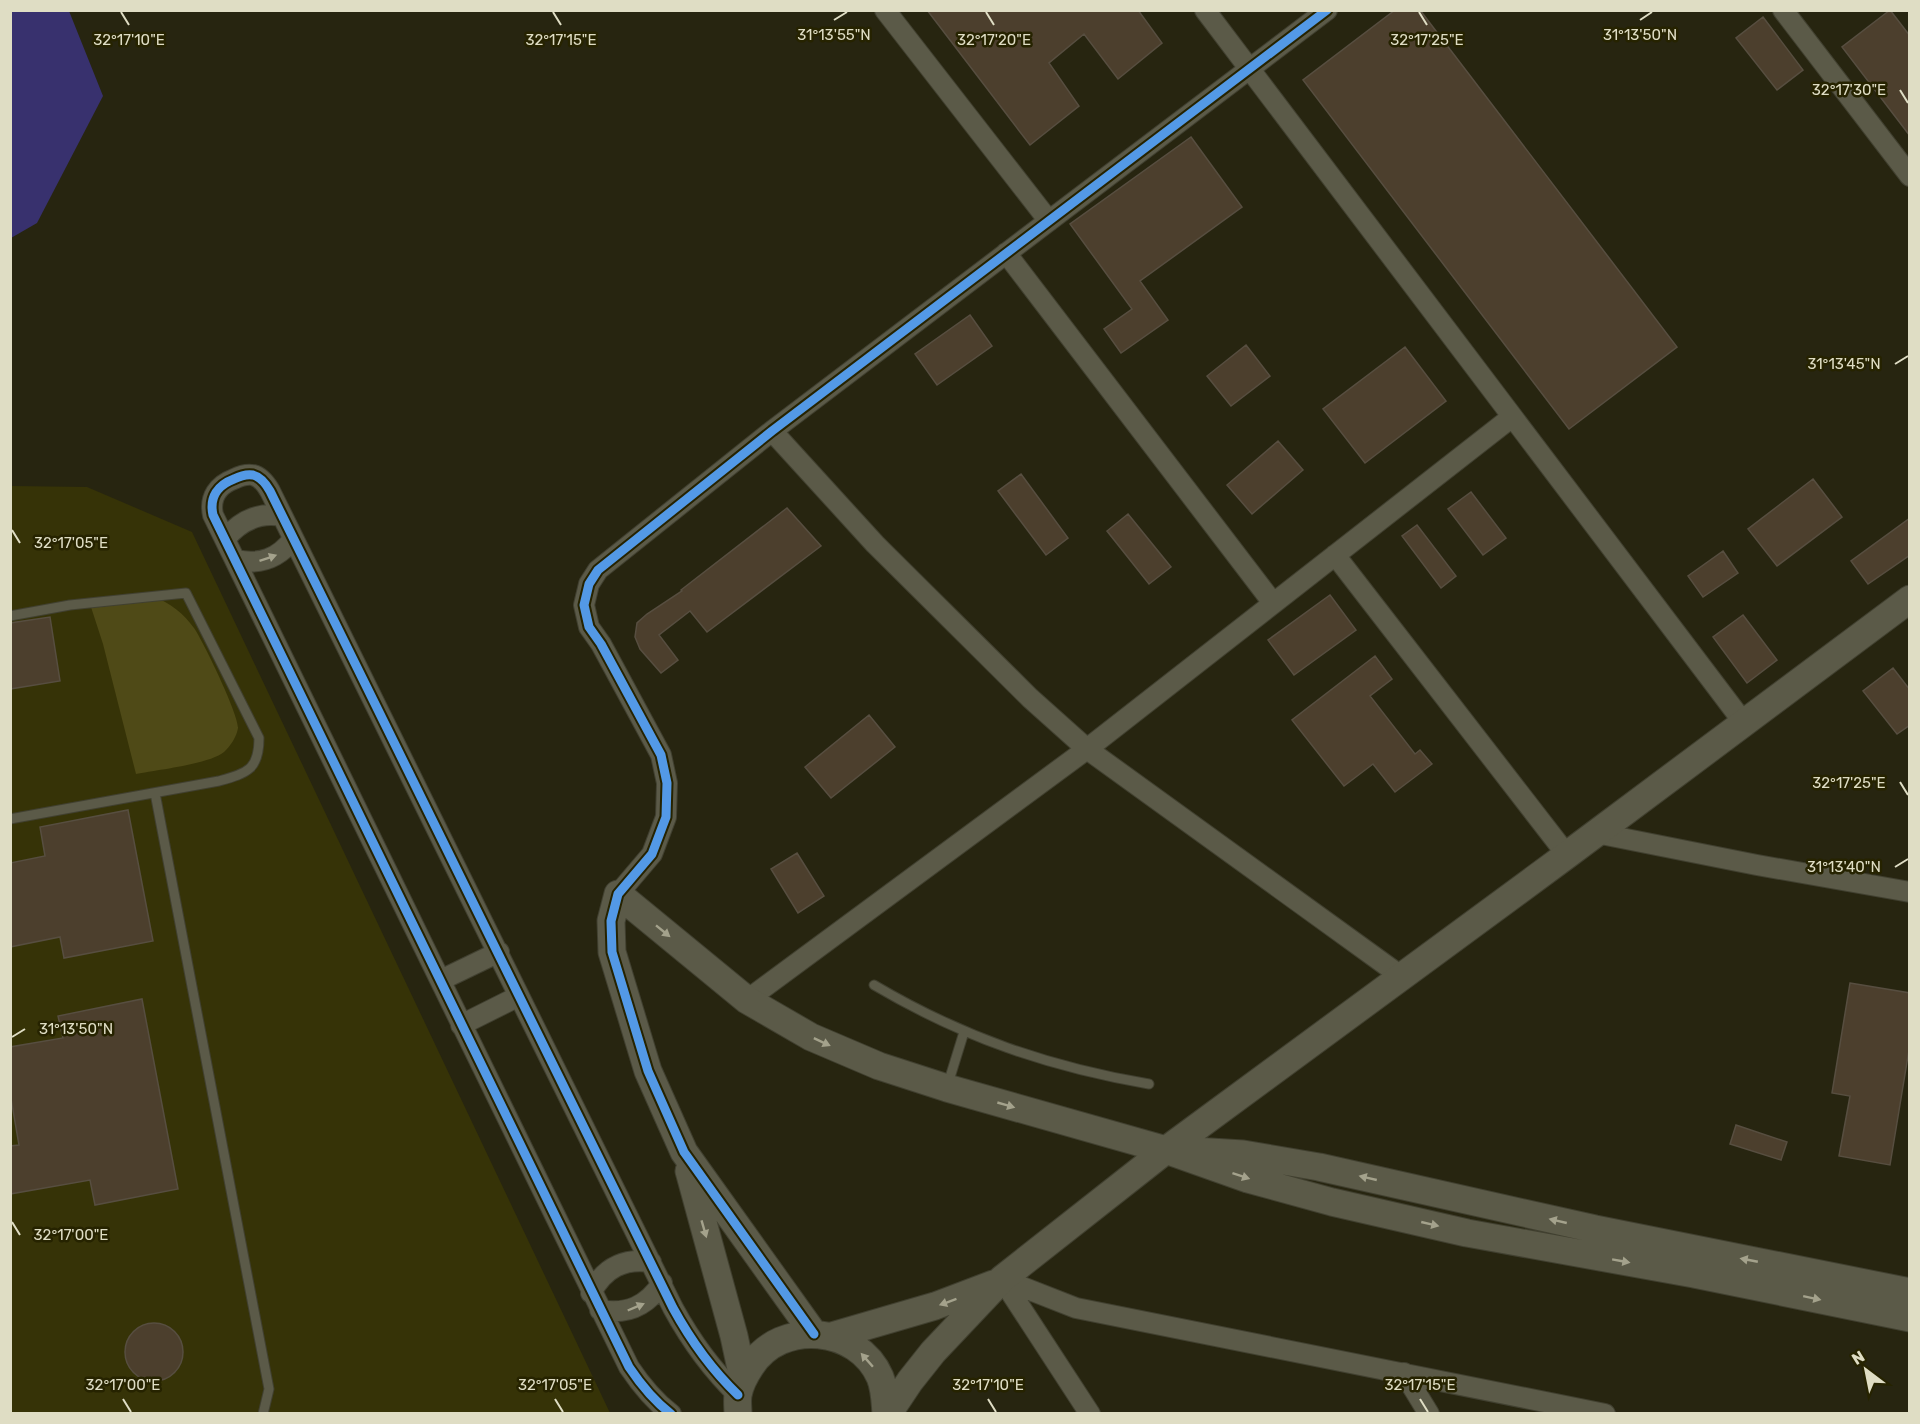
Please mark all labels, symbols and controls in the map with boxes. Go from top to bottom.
text: 31°13'55"N [797,26,871,44]
text: 31°13'50"N [1603,26,1677,44]
text: 32°17'10"E [93,31,165,49]
text: 32°17'15"E [525,31,597,49]
text: 32°17'20"E [957,31,1031,49]
text: 32°17'25"E [1390,31,1464,49]
text: 32°17'30"E [1812,81,1886,99]
text: 31°13'45"N [1807,355,1881,373]
text: 32°17'05"E [34,534,108,552]
one-way arrow [259,553,277,563]
text: 32°17'25"E [1812,774,1886,792]
text: 31°13'40"N [1807,858,1881,876]
one-way arrow [655,925,671,938]
text: 31°13'50"N [39,1020,113,1038]
one-way arrow [814,1037,831,1046]
one-way arrow [997,1101,1015,1110]
one-way arrow [1232,1172,1250,1182]
one-way arrow [1359,1172,1377,1182]
one-way arrow [1549,1215,1567,1225]
one-way arrow [700,1220,709,1238]
one-way arrow [1420,1220,1439,1229]
text: 32°17'00"E [34,1226,108,1244]
one-way arrow [1740,1255,1759,1264]
one-way arrow [1612,1256,1631,1265]
one-way arrow [1803,1294,1822,1303]
one-way arrow [939,1297,957,1307]
one-way arrow [627,1302,645,1312]
north arrow [1836,1340,1896,1400]
text: N [1848,1347,1868,1369]
one-way arrow [861,1353,874,1368]
text: 32°17'00"E [86,1376,160,1394]
text: 32°17'05"E [518,1376,592,1394]
text: 32°17'10"E [952,1376,1024,1394]
text: 32°17'15"E [1384,1376,1456,1394]

